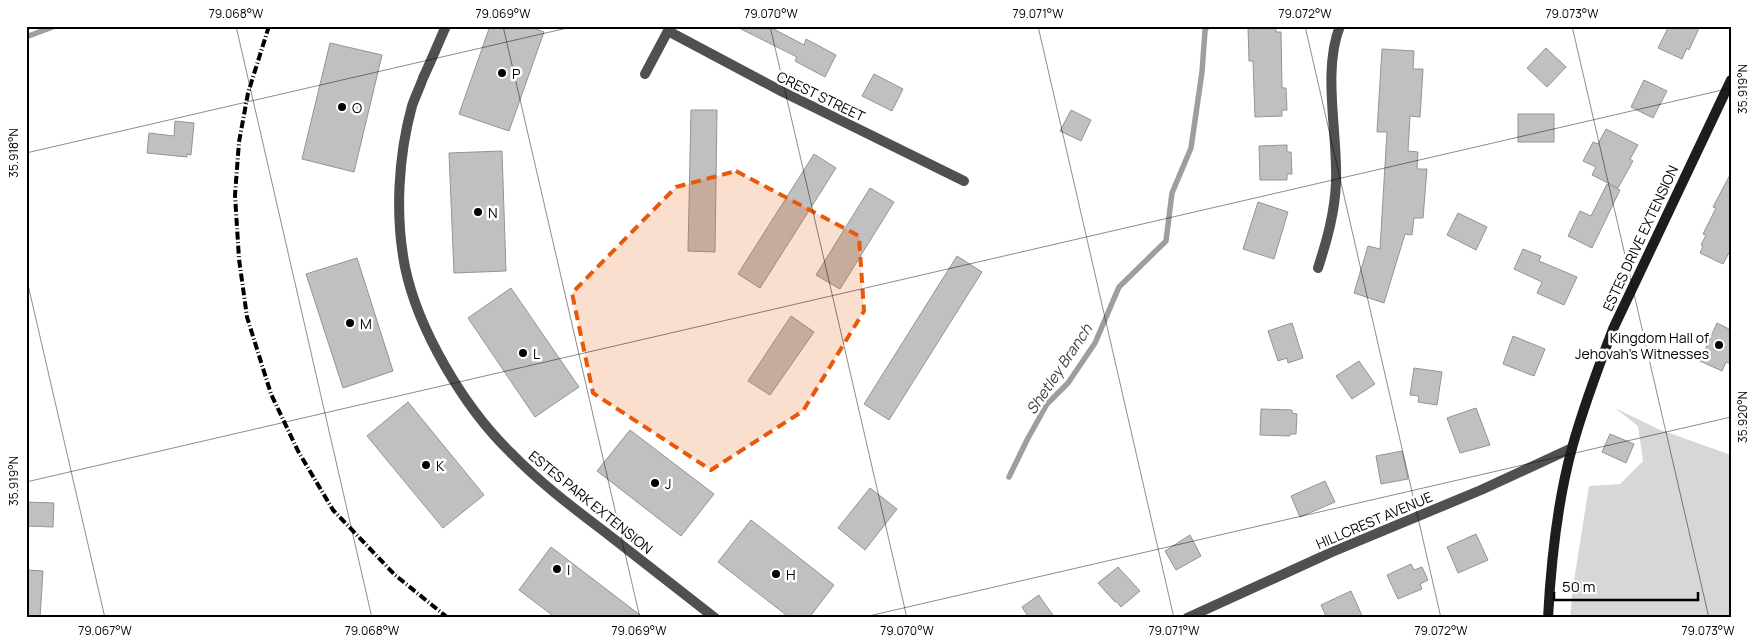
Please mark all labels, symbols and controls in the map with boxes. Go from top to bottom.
text: 79.068°W [209,5,264,22]
text: 79.069°W [476,5,531,22]
text: 79.070°W [744,5,799,22]
text: 79.071°W [1013,5,1064,22]
text: 79.072°W [1278,5,1332,22]
text: 79.073°W [1546,5,1599,22]
place label: P [512,64,521,83]
text: 35.919°N [1734,64,1751,114]
street label: CREST STREET [774,66,869,126]
marker: P [496,67,508,79]
place label: O [352,98,362,117]
marker: O [336,101,348,113]
text: 35.918°N [5,128,22,178]
street label: ESTES DRIVE EXTENSION [1598,162,1682,314]
place label: N [488,203,498,222]
marker: N [472,206,484,218]
place label: M [360,314,372,333]
marker: M [344,317,356,329]
water label: Shetley Branch [1021,319,1098,418]
place label: Kingdom Hall of Jehovah’s Witnesses [1575,328,1709,363]
marker: Kingdom Hall of Jehovah’s Witnesses [1713,339,1725,351]
place label: L [533,344,540,363]
marker: L [517,347,529,359]
text: 35.920°N [1734,391,1751,443]
street label: ESTES PARK EXTENSION [525,446,657,558]
text: 35.919°N [5,456,22,506]
place label: K [436,456,445,475]
marker: K [420,459,432,471]
place label: J [665,474,672,493]
marker: J [649,477,661,489]
street label: HILLCREST AVENUE [1313,487,1435,553]
place label: I [567,560,570,579]
marker: I [551,563,563,575]
place label: H [786,565,796,584]
marker: H [770,568,782,580]
scale bar [1554,569,1698,601]
text: 50 m [1562,576,1596,597]
text: 79.067°W [78,622,133,639]
text: 79.068°W [345,622,400,639]
text: 79.069°W [612,622,667,639]
text: 79.070°W [880,622,935,639]
text: 79.071°W [1149,622,1200,639]
text: 79.072°W [1414,622,1468,639]
text: 79.073°W [1682,622,1735,639]

